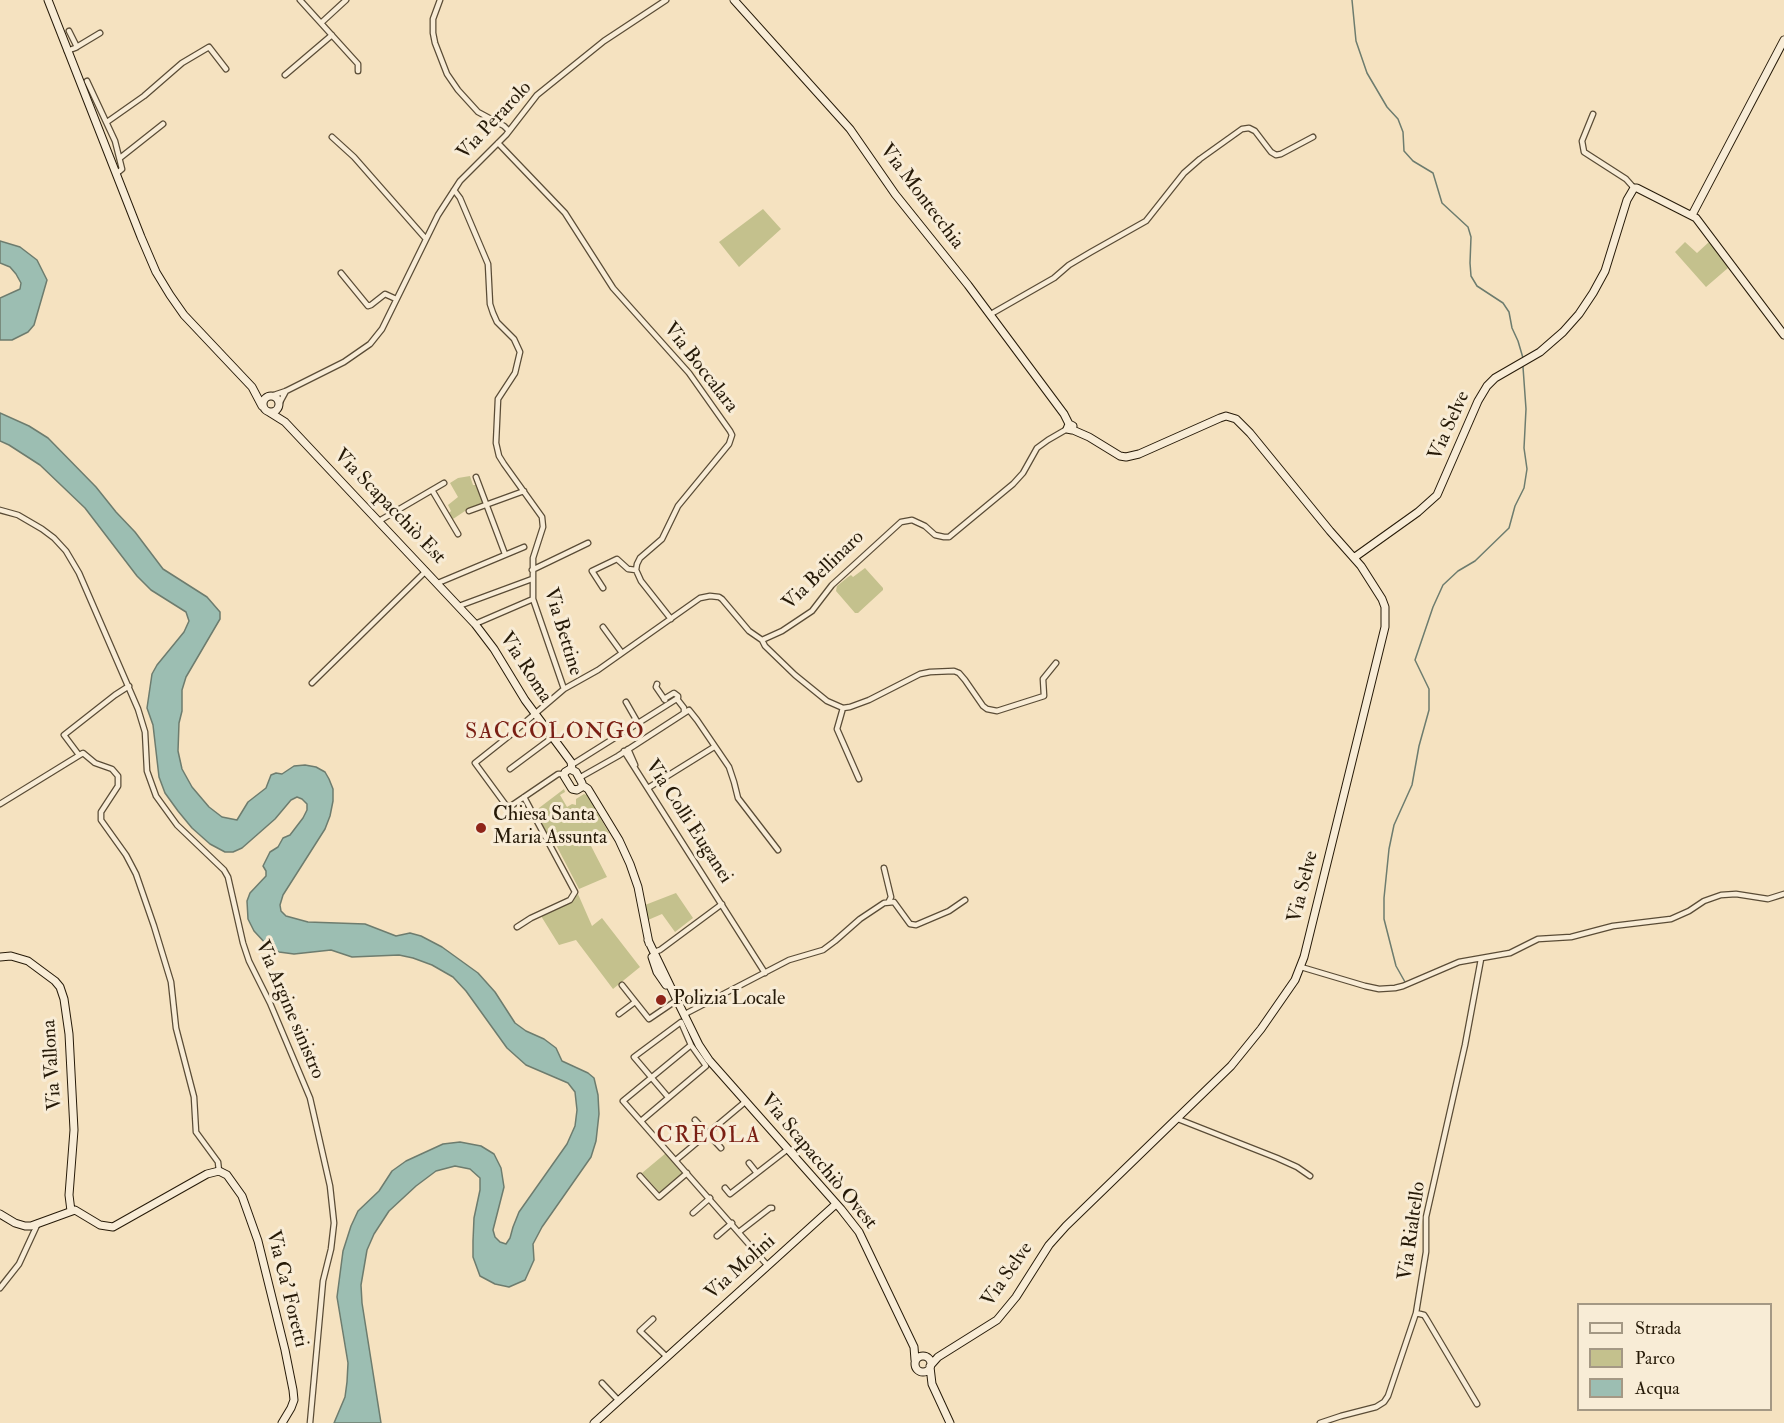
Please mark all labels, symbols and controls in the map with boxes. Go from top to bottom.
street label: Via Perarolo [453,77,537,165]
street label: Via Montecchia [874,140,968,254]
street label: Via Boccalara [657,318,743,418]
street label: Via Selve [1424,388,1476,464]
street label: Via Scapacchiò Est [328,444,450,570]
street label: Via Bellinaro [778,526,870,616]
street label: Via Bettine [537,585,587,679]
street label: Via Roma [493,628,557,708]
district label: SACCOLONGO [465,720,645,746]
street label: Via Colli Euganei [639,756,737,888]
place label: Chiesa Santa Maria Assunta [493,804,607,851]
marker: Chiesa Santa Maria Assunta [474,821,488,835]
street label: Via Selve [1284,849,1324,925]
street label: Via Argine sinistro [249,937,329,1083]
place label: Polizia Locale [673,988,785,1012]
marker: Polizia Locale [654,993,668,1007]
street label: Via Vallona [38,1019,68,1111]
street label: Via Scapacchiò Ovest [754,1089,882,1235]
district label: CREOLA [657,1124,761,1150]
street label: Via Rialtello [1394,1180,1432,1282]
street label: Via Ca' Foretti [260,1228,312,1350]
street label: Via Molini [701,1230,781,1306]
street label: Via Selve [977,1238,1039,1312]
legend [1577,1303,1772,1411]
text: Strada [1635,1317,1681,1340]
text: Parco [1635,1347,1675,1370]
text: Acqua [1635,1377,1680,1400]

